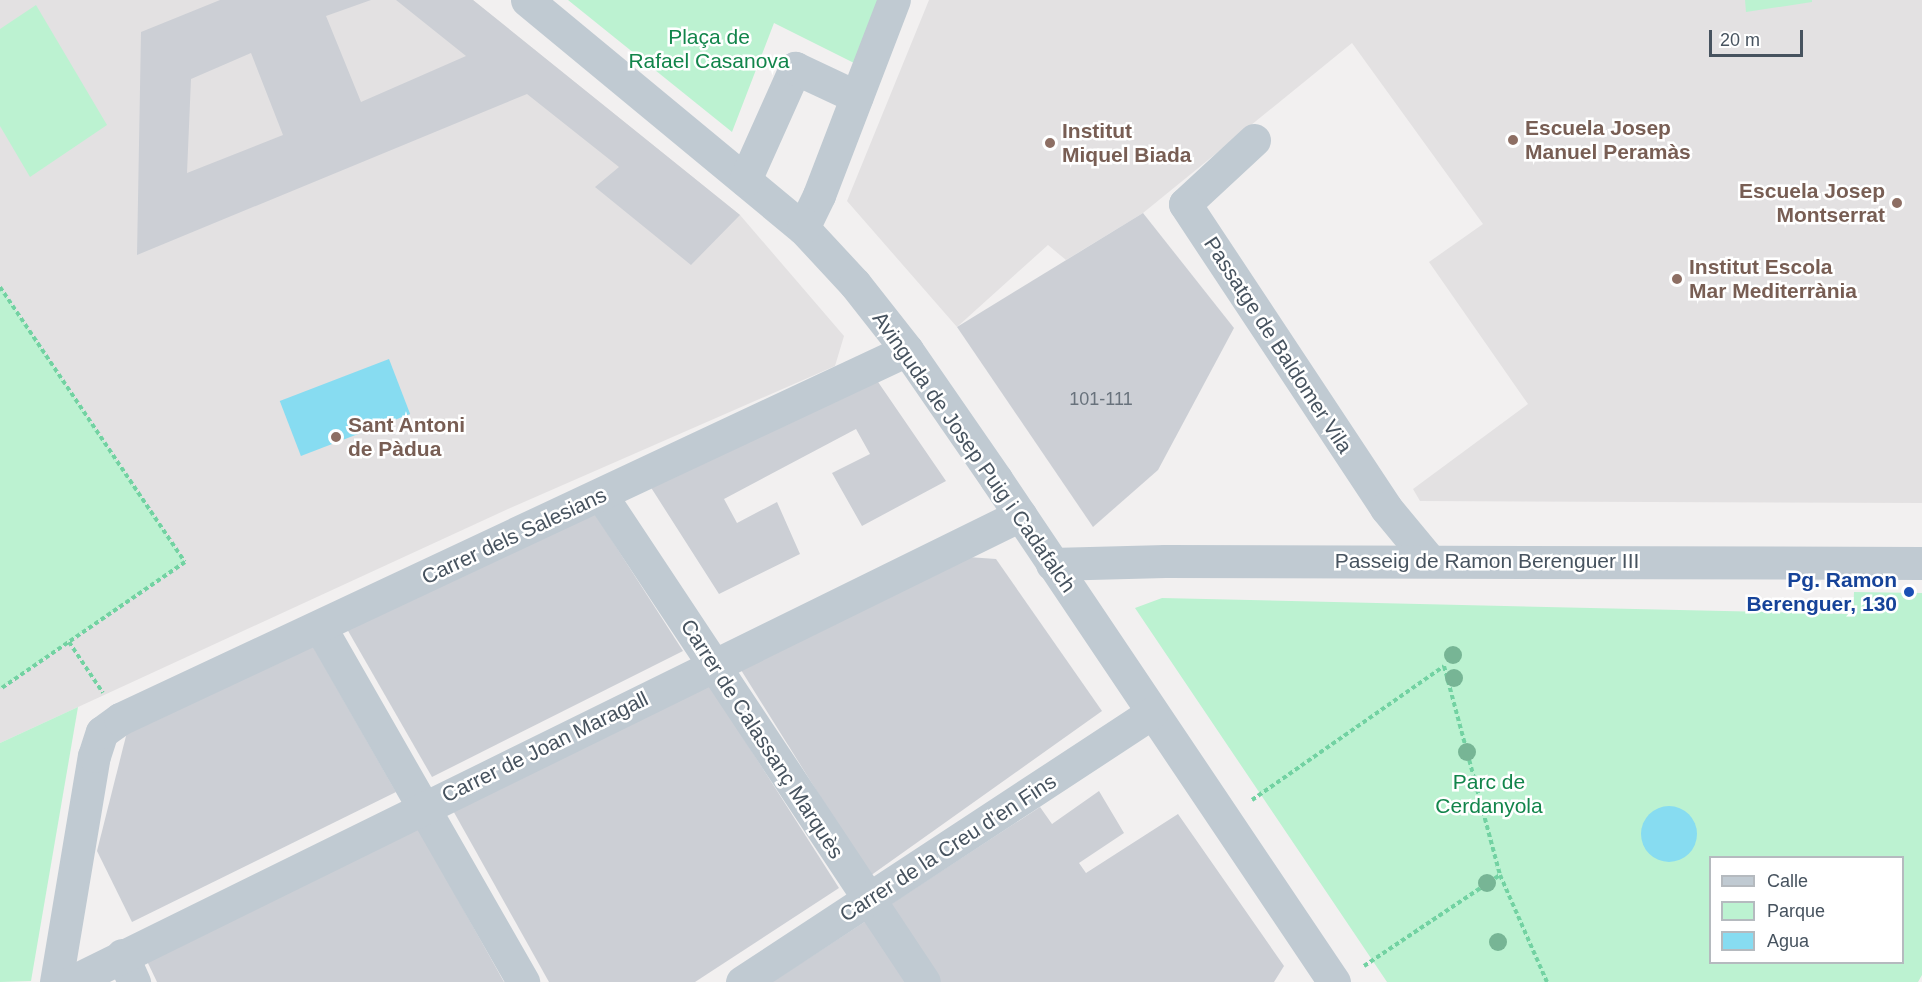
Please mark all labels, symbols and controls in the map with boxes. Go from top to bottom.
scale bar [1712,18,1806,56]
park label: Plaça de Rafael Casanova [628,24,790,74]
text: 20 m [1720,30,1760,50]
place label: Escuela Josep Manuel Peramàs [1525,115,1691,165]
place label: Institut Miquel Biada [1062,118,1192,168]
marker: Escuela Josep Manuel Peramàs [1506,133,1520,147]
marker: Institut Miquel Biada [1043,136,1057,150]
place label: Escuela Josep Montserrat [1739,178,1885,228]
marker: Escuela Josep Montserrat [1890,196,1904,210]
street label: Passatge de Baldomer Vila [1199,232,1357,458]
place label: Institut Escola Mar Mediterrània [1689,254,1857,304]
marker: Institut Escola Mar Mediterrània [1670,272,1684,286]
street label: Avinguda de Josep Puig i Cadafalch [867,307,1081,597]
house number: 101-111 [1069,388,1133,410]
place label: Sant Antoni de Pàdua [348,412,466,462]
marker: Sant Antoni de Pàdua [329,430,343,444]
street label: Carrer dels Salesians [418,482,610,590]
street label: Passeig de Ramon Berenguer III [1335,548,1639,574]
place label: Pg. Ramon Berenguer, 130 [1746,567,1897,617]
marker: Pg. Ramon Berenguer, 130 [1902,585,1916,599]
street label: Carrer de Calassanç Marquès [675,615,849,863]
street label: Carrer de Joan Maragall [438,686,652,808]
street label: Carrer de la Creu d'en Fins [835,769,1061,927]
park label: Parc de Cerdanyola [1435,769,1543,819]
legend [1709,856,1904,964]
text: Calle [1767,871,1808,891]
text: Parque [1767,901,1825,921]
text: Agua [1767,931,1809,951]

